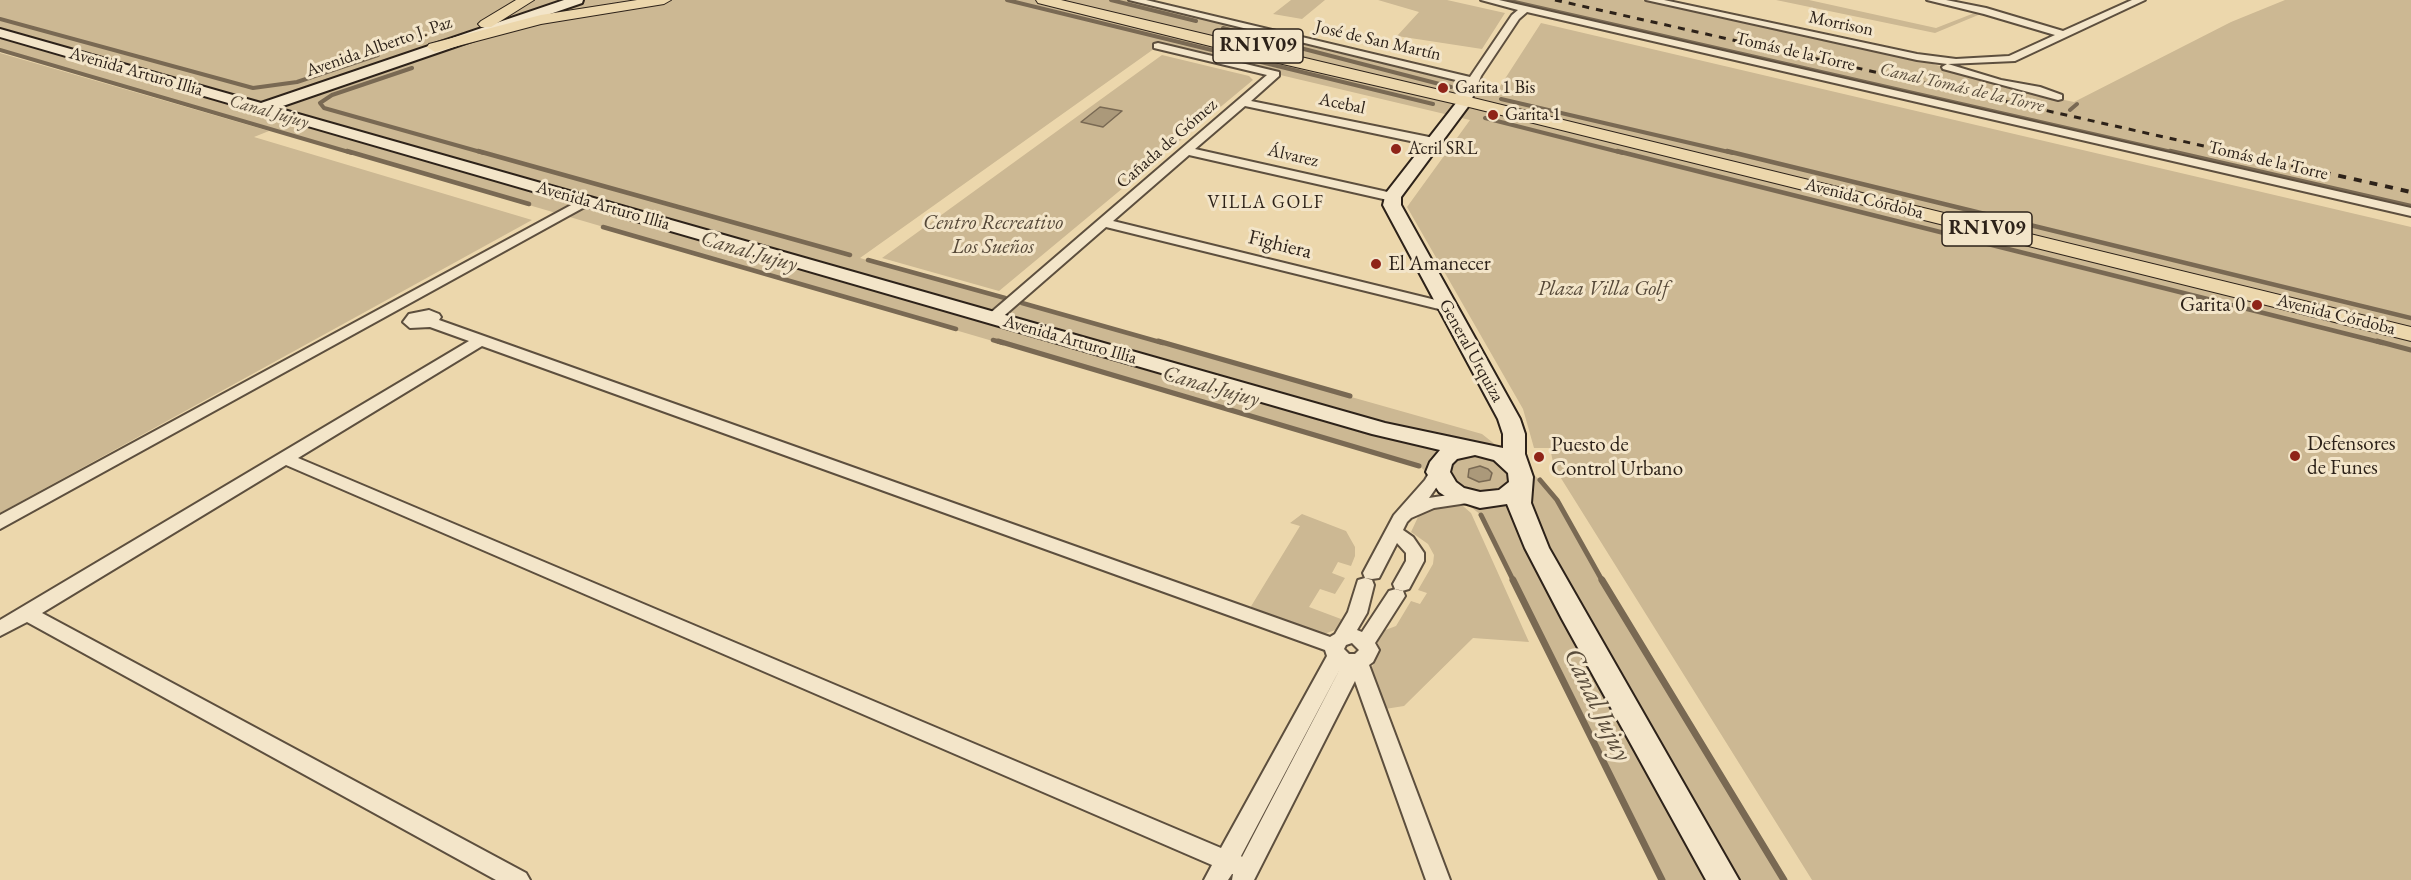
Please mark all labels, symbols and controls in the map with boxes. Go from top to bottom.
street label: Morrison [1807,7,1875,41]
street label: Avenida Alberto J. Paz [303,12,455,82]
street label: José de San Martín [1313,16,1443,66]
street label: Tomás de la Torre [1733,28,1857,76]
road number: RN1V09 [1213,29,1303,63]
street label: Avenida Arturo Illia [67,43,205,101]
water label: Canal Tomás de la Torre [1878,59,2046,117]
place label: Garita 1 Bis [1455,77,1535,99]
marker: Garita 1 Bis [1436,81,1450,95]
street label: Acebal [1317,89,1367,119]
water label: Canal Jujuy [227,90,311,134]
street label: Cañada de Gómez [1112,94,1222,194]
place label: Garita 1 [1505,104,1561,126]
marker: Garita 1 [1486,108,1500,122]
street label: Tomás de la Torre [2206,137,2330,185]
place label: Acril SRL [1408,138,1478,160]
street label: Álvarez [1266,140,1320,172]
marker: Acril SRL [1389,142,1403,156]
street label: Avenida Córdoba [1803,174,1925,224]
street label: Avenida Arturo Illia [534,177,672,235]
district label: VILLA GOLF [1208,192,1324,214]
park label: Centro Recreativo Los Sueños [923,210,1063,260]
road number: RN1V09 [1942,212,2032,246]
street label: Fighiera [1246,225,1314,265]
water label: Canal Jujuy [698,226,800,278]
place label: El Amanecer [1388,251,1491,277]
marker: El Amanecer [1369,257,1383,271]
park label: Plaza Villa Golf [1537,276,1669,302]
street label: Avenida Córdoba [2275,290,2397,340]
place label: Garita 0 [2180,292,2245,318]
street label: General Urquiza [1434,296,1508,406]
marker: Garita 0 [2250,298,2264,312]
street label: Avenida Arturo Illia [1001,311,1139,369]
water label: Canal Jujuy [1160,361,1262,413]
place label: Defensores de Funes [2307,431,2396,481]
place label: Puesto de Control Urbano [1551,432,1683,482]
marker: Defensores de Funes [2288,449,2302,463]
marker: Puesto de Control Urbano [1532,450,1546,464]
water label: Canal Jujuy [1556,643,1638,767]

